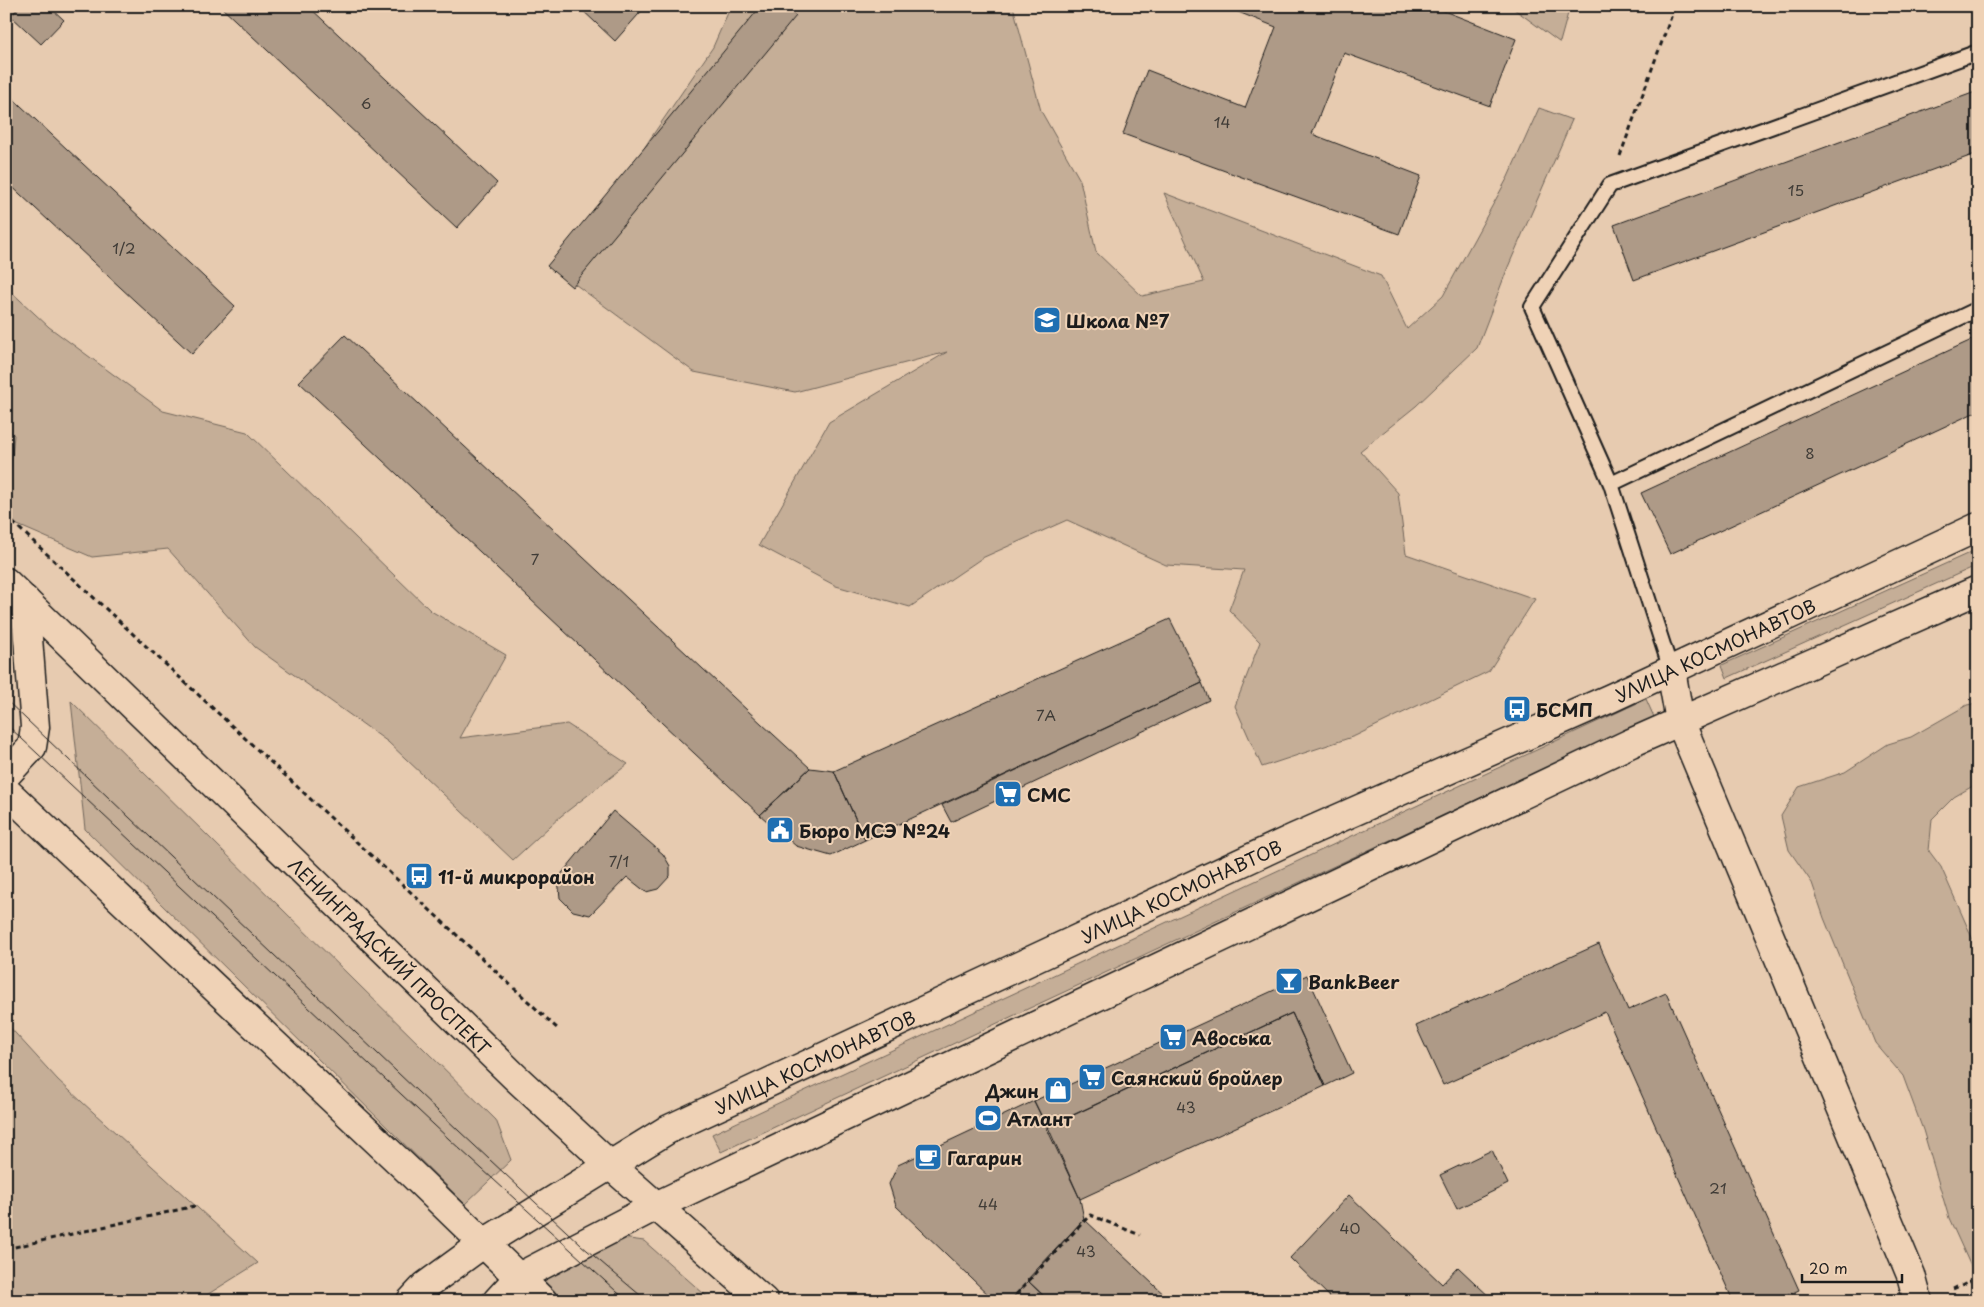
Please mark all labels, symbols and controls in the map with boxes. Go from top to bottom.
house number: 6 [361,91,371,114]
house number: 14 [1214,110,1230,133]
house number: 15 [1788,178,1804,201]
house number: 1/2 [112,236,136,259]
school or university icon: Школа №7 [1032,305,1062,335]
place label: Школа №7 [1066,307,1170,334]
house number: 8 [1805,441,1815,464]
house number: 7 [531,547,540,570]
street label: УЛИЦА КОСМОНАВТОВ [1610,591,1820,708]
bus stop icon: БСМП [1502,694,1532,724]
place label: БСМП [1536,696,1593,723]
house number: 7А [1036,703,1056,726]
supermarket icon: СМС [993,779,1023,809]
place label: СМС [1027,781,1071,808]
public building icon: Бюро МСЭ №24 [765,815,795,845]
place label: Бюро МСЭ №24 [799,817,950,844]
street label: УЛИЦА КОСМОНАВТОВ [1076,832,1286,949]
house number: 7/1 [609,849,629,872]
street label: ЛЕНИНГРАДСКИЙ ПРОСПЕКТ [283,851,498,1061]
bus stop icon: 11-й микрорайон [404,861,434,891]
place label: 11-й микрорайон [438,863,595,890]
bar icon: BankBeer [1274,966,1304,996]
place label: BankBeer [1308,968,1400,995]
street label: УЛИЦА КОСМОНАВТОВ [710,1003,920,1120]
supermarket icon: Авоська [1158,1022,1188,1052]
place label: Авоська [1192,1024,1271,1051]
supermarket icon: Саянский бройлер [1077,1062,1107,1092]
place label: Саянский бройлер [1111,1064,1283,1091]
shop icon: Джин [1043,1075,1073,1105]
place label: Джин [984,1077,1039,1104]
house number: 43 [1176,1095,1196,1118]
sports icon: Атлант [973,1103,1003,1133]
place label: Атлант [1007,1105,1074,1132]
cafe icon: Гагарин [913,1142,943,1172]
place label: Гагарин [947,1144,1022,1171]
house number: 21 [1709,1176,1727,1199]
house number: 44 [978,1192,998,1215]
house number: 40 [1340,1216,1360,1239]
house number: 43 [1076,1239,1096,1262]
scale bar [1802,1252,1902,1284]
text: 20 m [1809,1256,1848,1279]

